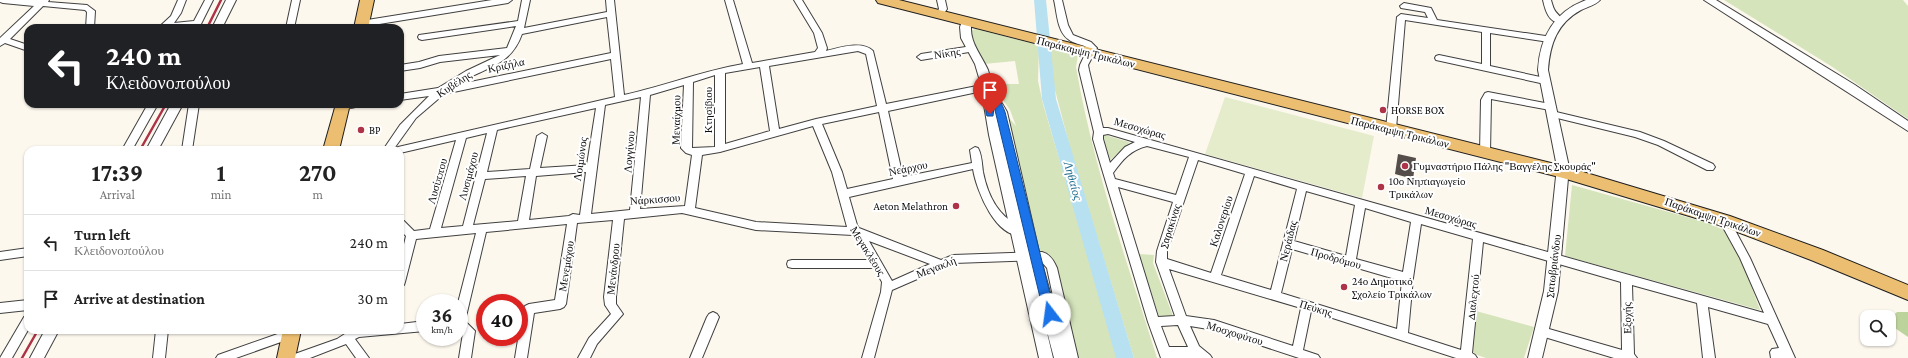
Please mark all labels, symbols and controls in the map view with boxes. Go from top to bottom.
street label: Παράκαμψη Τρικάλων [1035,34,1136,71]
icon: left [40,40,92,92]
text: 240 m [106,40,181,71]
street label: Νίκης [933,45,962,61]
street label: Κριζήλα [486,55,526,76]
street label: Κυβέλης [434,68,474,100]
text: Κλειδονοπούλου [106,73,231,93]
pin [973,73,1007,114]
icon: arrive [979,79,1001,101]
street label: Κτησίβιου [702,86,714,133]
street label: Μεναίχμου [670,94,683,145]
place label: HORSE BOX [1391,104,1445,116]
marker: HORSE BOX [1378,105,1388,115]
street label: Παράκαμψη Τρικάλων [1349,114,1450,151]
street label: Μεσοχώρας [1113,115,1168,141]
place label: BP [369,124,381,136]
marker: BP [356,125,366,135]
street label: Λογγίνου [621,130,637,173]
street label: Λοιμώνος [571,136,590,182]
street label: Λυσιμάχου [456,150,481,202]
street label: Λυσίππου [425,156,449,205]
street label: Νεάρχου [887,158,929,178]
text: 17:39 [92,159,143,186]
text: 1 [217,159,226,186]
text: 270 [299,159,337,186]
water label: Ληθαίος [1061,159,1085,202]
place label: Γυμναστήριο Πάλης "Βαγγέλης Σκουράς" [1413,160,1596,173]
marker: Γυμναστήριο Πάλης "Βαγγέλης Σκουράς" [1400,161,1410,171]
place label: 10ο Νηπιαγωγείο Τρικάλων [1389,175,1466,200]
marker: 10ο Νηπιαγωγείο Τρικάλων [1376,182,1386,192]
text: Arrival [100,187,135,202]
text: min [211,187,231,202]
text: m [313,187,323,202]
street label: Νάρκισσου [629,191,681,207]
street label: Καλονερίου [1207,193,1235,248]
street label: Παράκαμψη Τρικάλων [1663,195,1763,240]
place label: Aeton Melathron [873,200,948,212]
marker: Aeton Melathron [951,201,961,211]
street label: Σαρακίνας [1157,202,1183,250]
street label: Μεσοχώρας [1424,204,1479,230]
street label: Νεράιδας [1277,219,1299,263]
street label: Μεγακλέους [848,224,888,278]
text: Turn left [74,227,130,243]
icon: left [40,232,62,254]
street label: Σατωβριάνδου [1543,233,1563,298]
text: 240 m [350,235,388,251]
street label: Μενεμάχου [556,239,577,292]
street label: Μενάνδρου [604,242,622,295]
text: Κλειδονοπούλου [74,243,164,258]
street label: Προδρόμου [1309,245,1363,272]
street label: Μεγακλή [914,254,958,280]
street label: Διαλεχτού [1465,273,1481,320]
place label: 24ο Δημοτικό Σχολείο Τρικάλων [1352,275,1432,300]
marker: 24ο Δημοτικό Σχολείο Τρικάλων [1339,282,1349,292]
icon: arrive [40,288,62,310]
text: Arrive at destination [74,291,205,307]
text: 30 m [358,291,388,307]
position arrow [1029,293,1071,335]
speed limit sign: 40 [476,294,528,346]
street label: Πεύκης [1298,297,1334,319]
street label: Εξοχής [1621,301,1634,334]
text: 36 [432,304,452,326]
map controls [1860,310,1896,346]
button: search [1860,310,1896,346]
street label: Μοσχοφύτου [1205,319,1265,347]
text: km/h [431,324,453,335]

